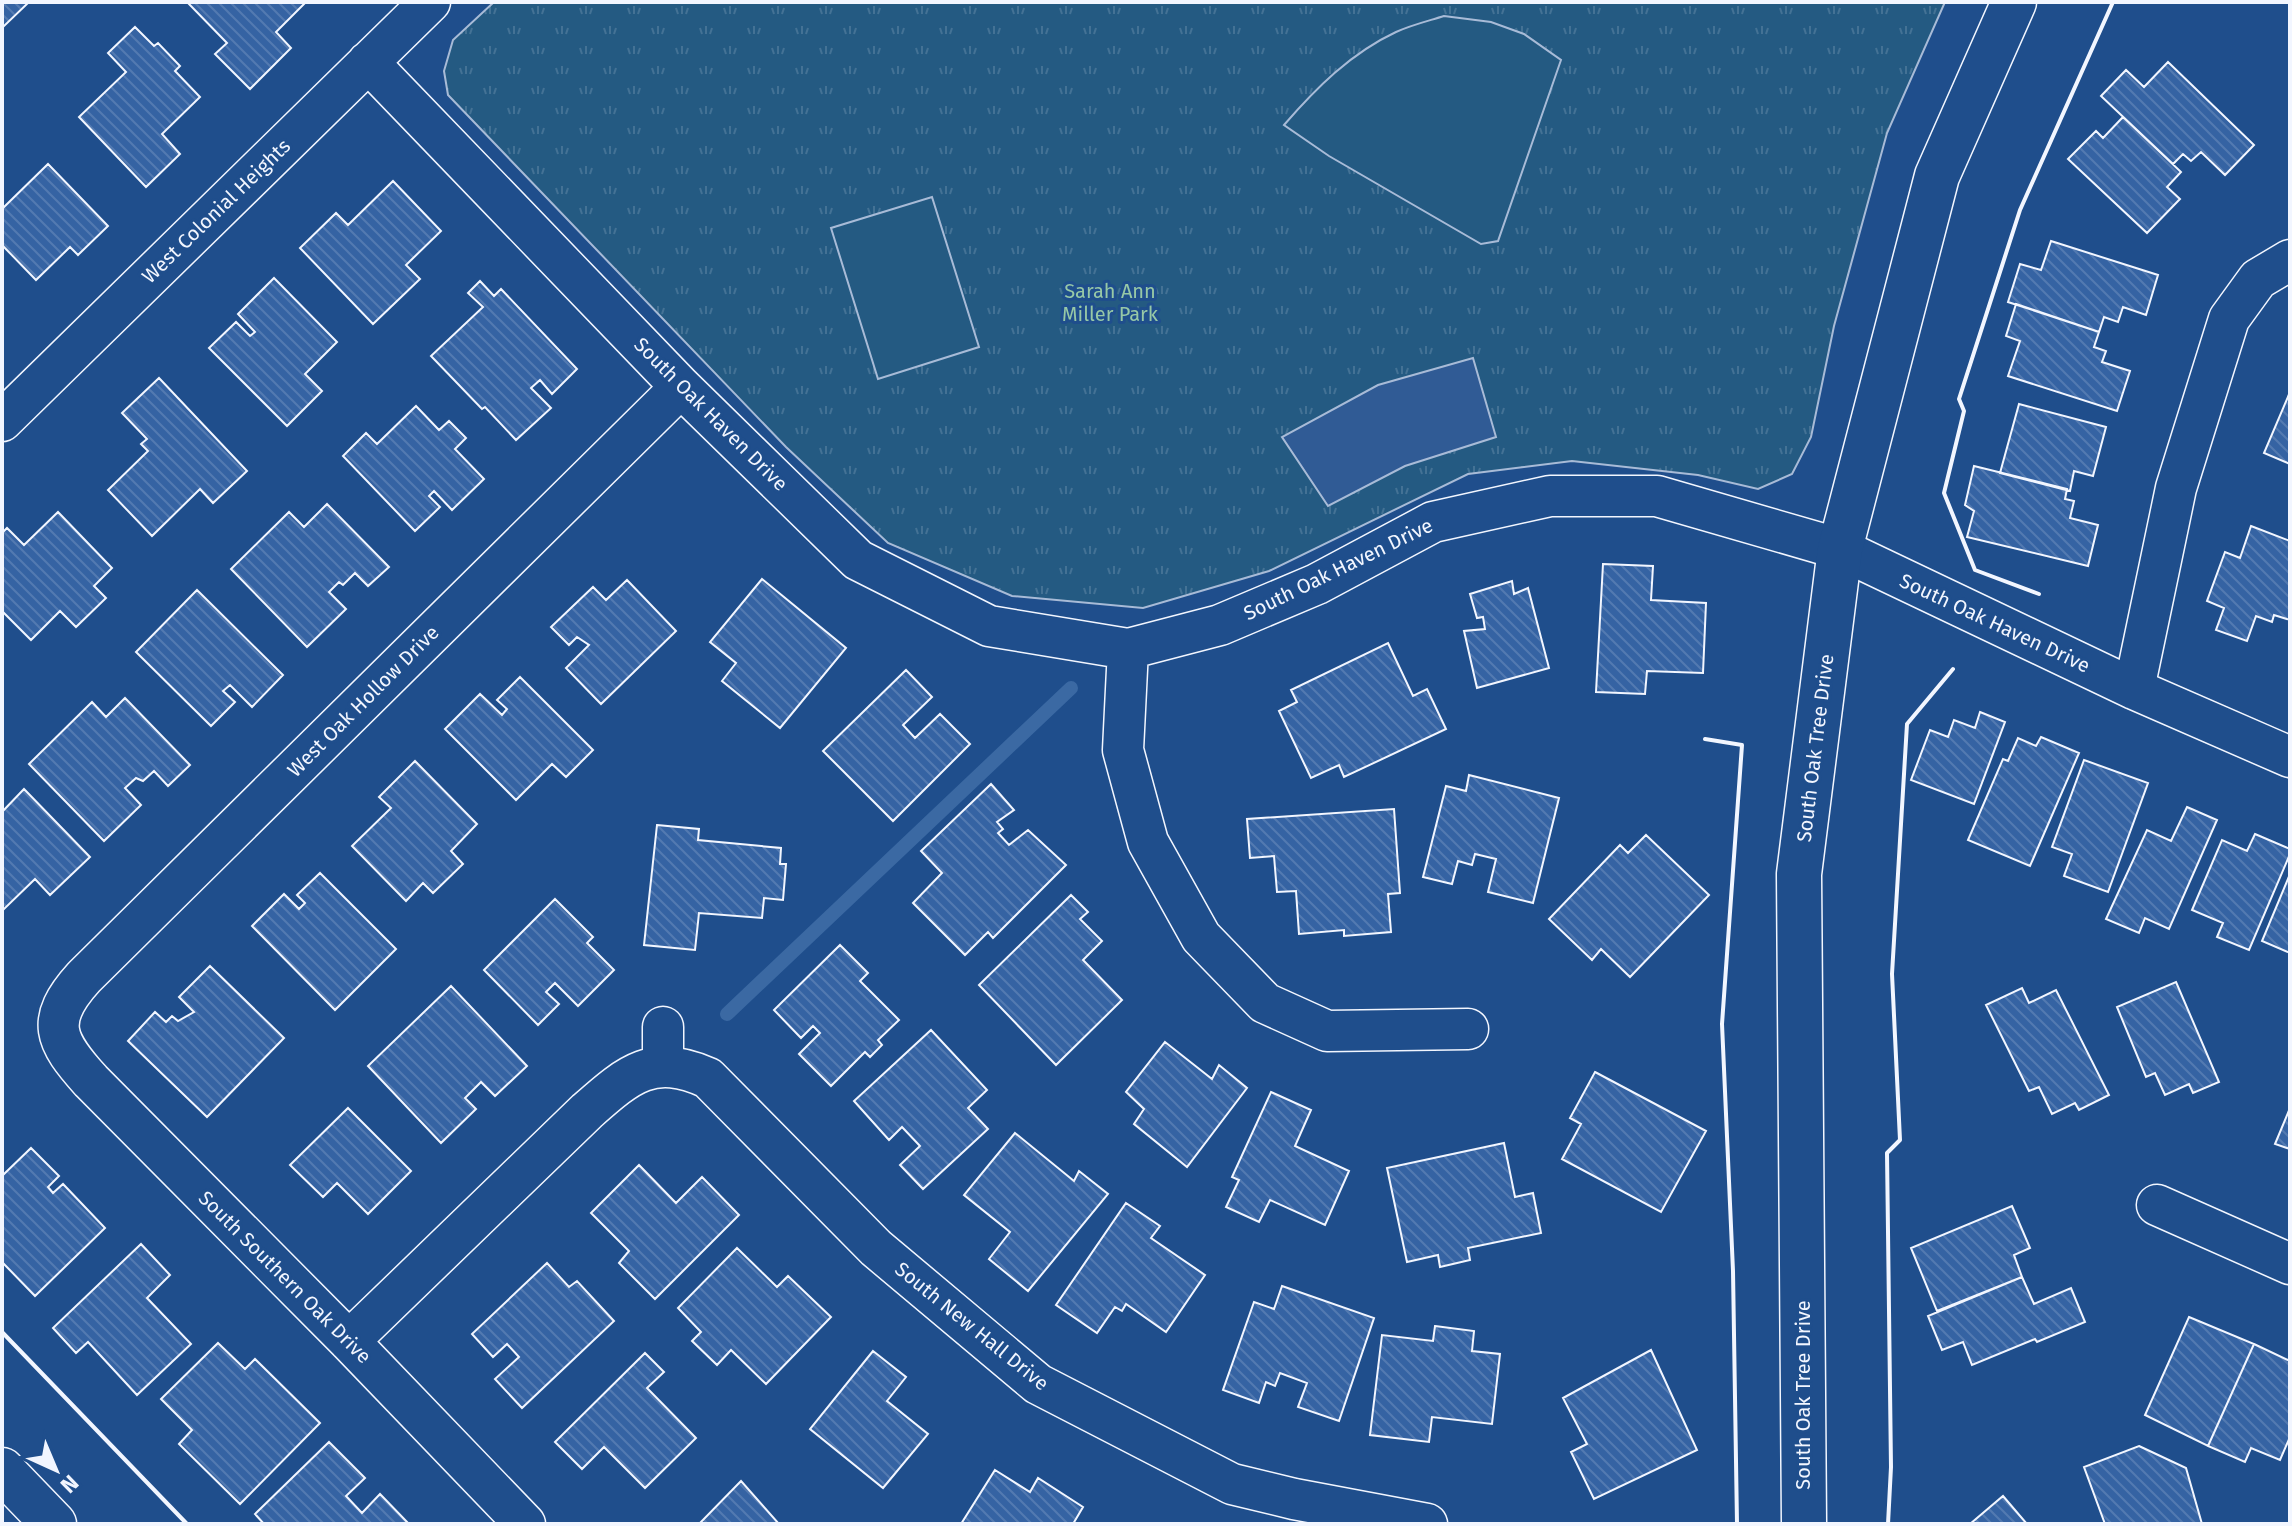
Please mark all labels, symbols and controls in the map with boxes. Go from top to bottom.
street label: West Colonial Heights [137,134,295,288]
park label: Sarah Ann Miller Park [1062,279,1159,326]
street label: South Oak Haven Drive [629,332,793,496]
street label: South Oak Haven Drive [1240,513,1436,625]
street label: South Oak Haven Drive [1896,568,2094,678]
street label: West Oak Hollow Drive [282,620,444,782]
street label: South Oak Tree Drive [1792,653,1838,843]
street label: South Southern Oak Drive [194,1186,376,1368]
street label: South New Hall Drive [890,1257,1054,1395]
street label: South Oak Tree Drive [1791,1300,1815,1490]
north arrow [16,1430,96,1510]
text: N [55,1469,84,1499]

